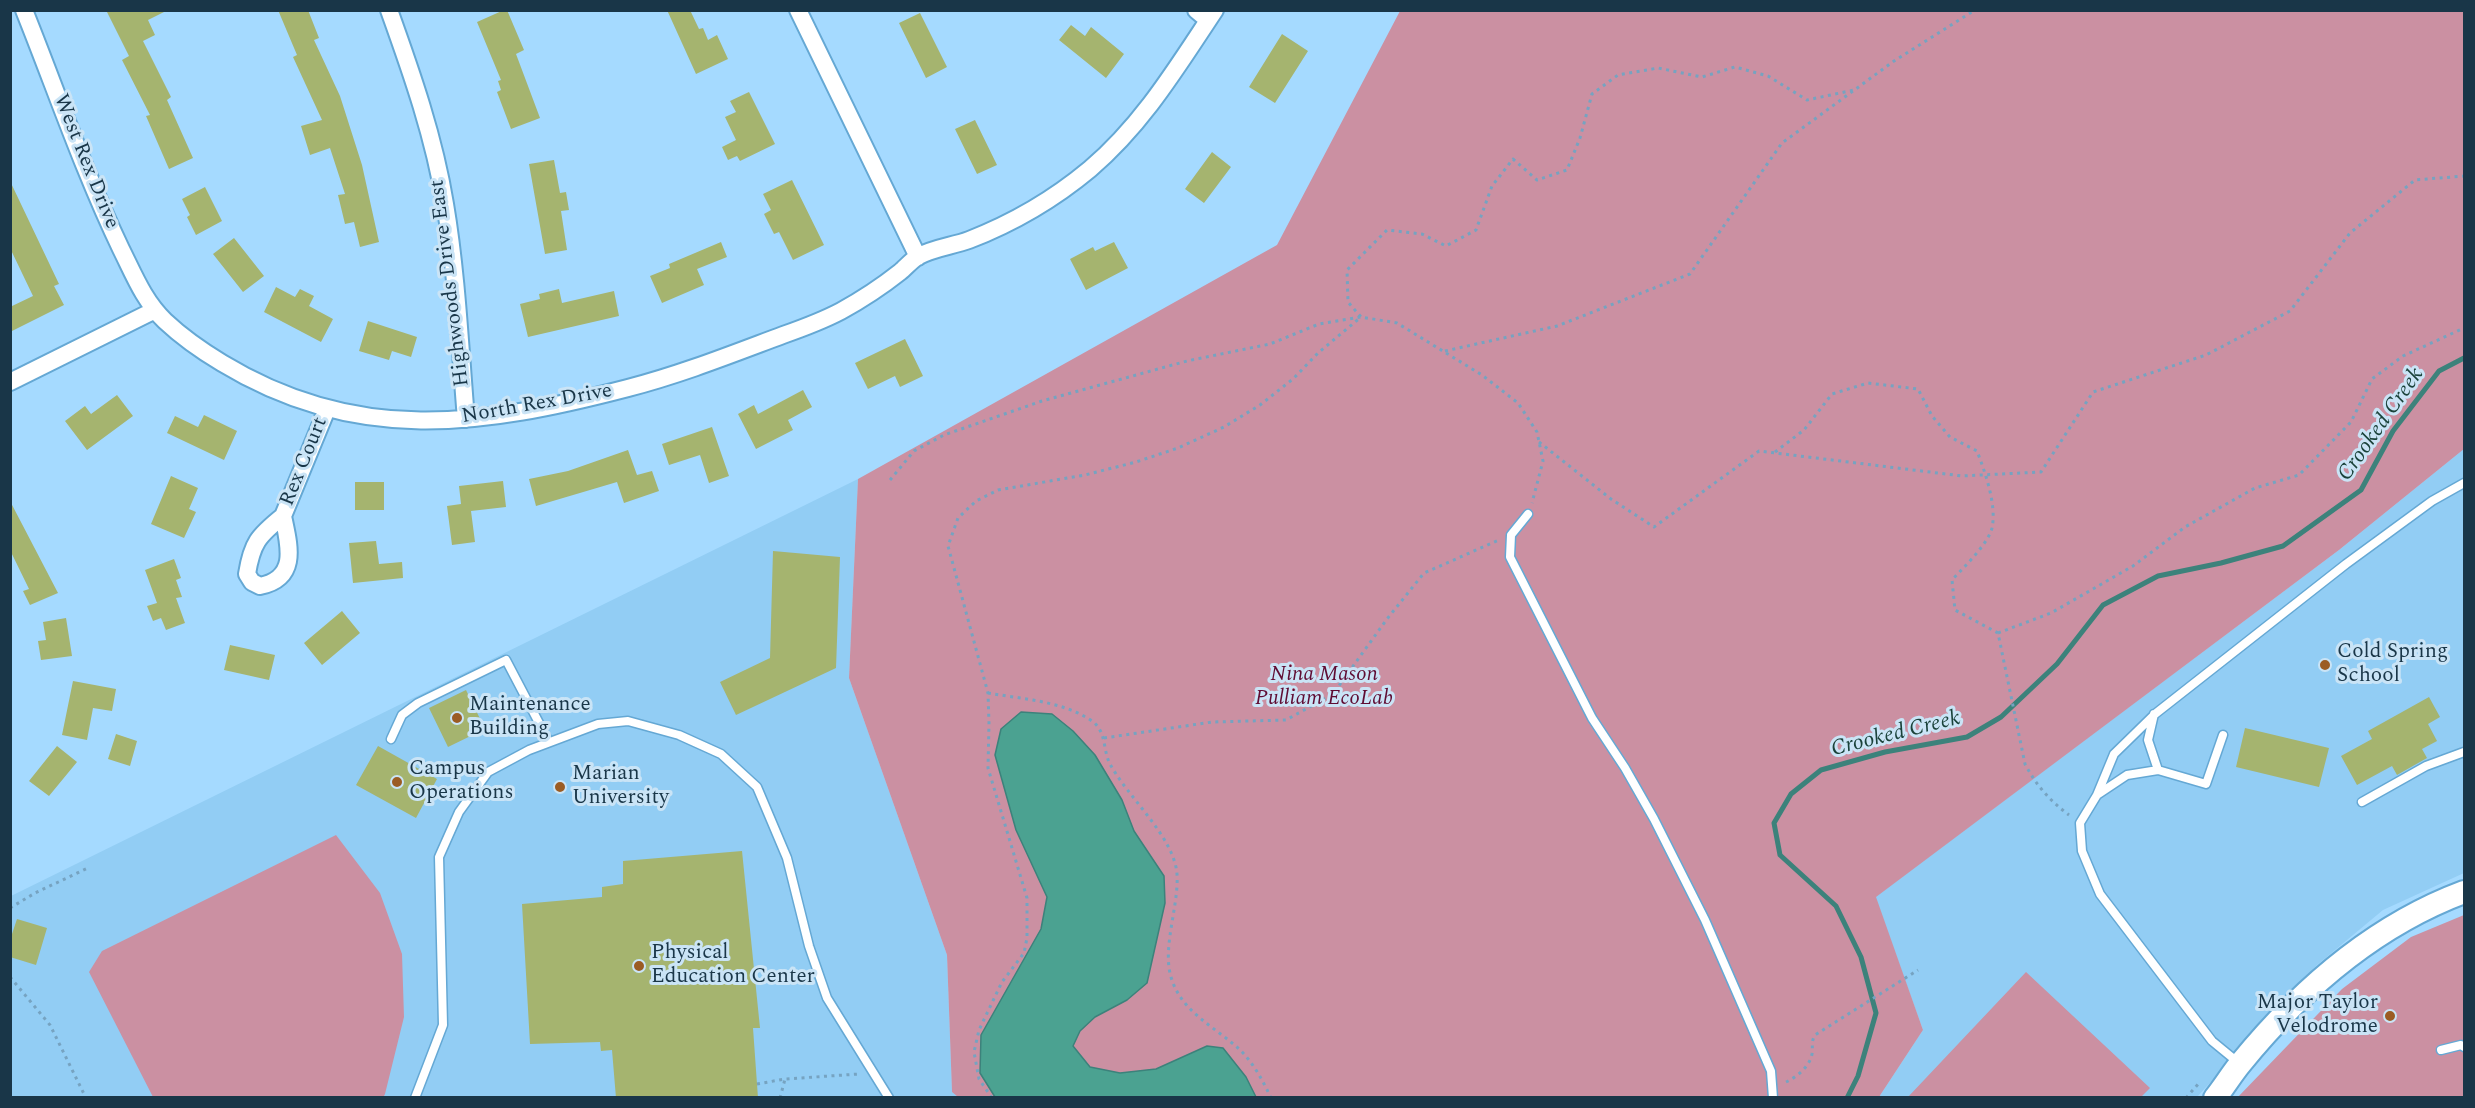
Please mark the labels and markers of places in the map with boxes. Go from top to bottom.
place label: Cold Spring School [2337,640,2448,690]
marker: Cold Spring School [2318,658,2332,672]
place label: Maintenance Building [469,693,591,743]
marker: Maintenance Building [450,711,464,725]
place label: Campus Operations [409,757,514,807]
place label: Marian University [572,762,669,812]
marker: Campus Operations [390,775,404,789]
marker: Marian University [553,780,567,794]
place label: Physical Education Center [651,941,815,991]
marker: Physical Education Center [632,959,646,973]
place label: Major Taylor Velodrome [2257,991,2378,1041]
marker: Major Taylor Velodrome [2383,1009,2397,1023]

